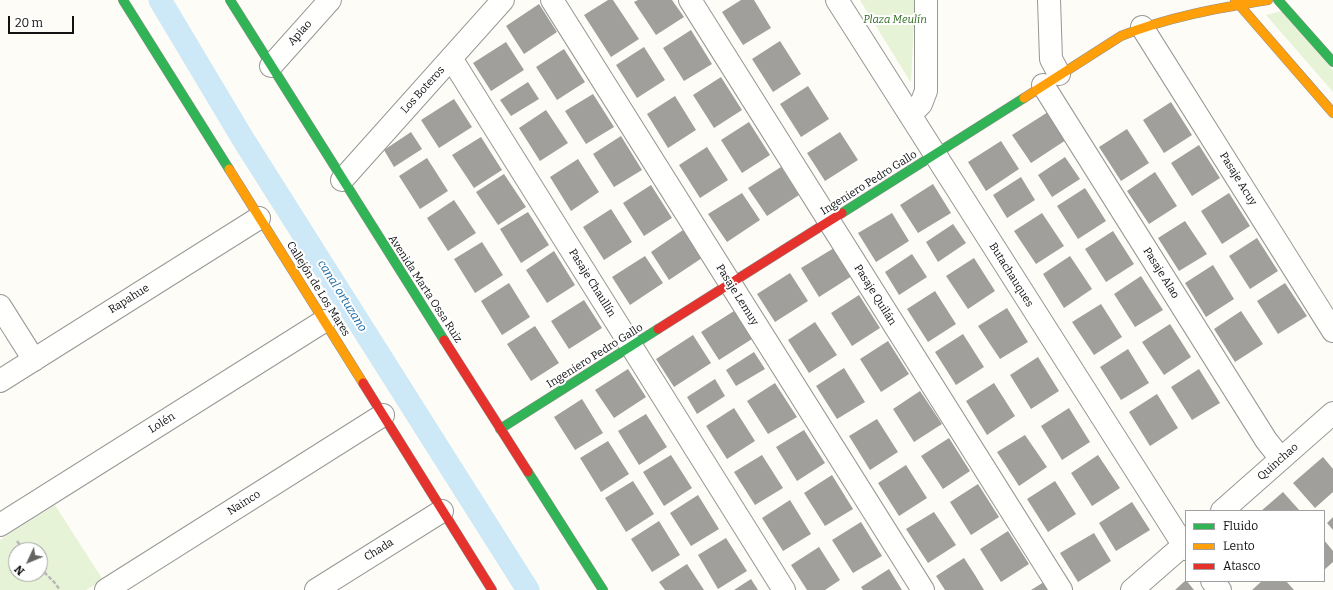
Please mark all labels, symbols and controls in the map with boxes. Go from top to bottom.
scale bar [10,8,76,34]
park label: Plaza Meulín [863,13,927,27]
text: 20 m [15,16,43,30]
street label: Apiao [285,18,315,48]
street label: Los Boteros [398,64,448,116]
street label: Ingeniero Pedro Gallo [818,148,920,218]
street label: Pasaje Acuy [1216,150,1260,208]
street label: Avenida Marta Ossa Ruiz [385,233,465,345]
street label: Callejón de Los Mares [283,239,353,339]
street label: Butachauques [986,240,1036,310]
street label: Pasaje Alao [1140,245,1182,301]
street label: Pasaje Chaullín [566,247,618,319]
water label: canal ortuzano [314,257,370,335]
street label: Pasaje Lemuy [713,262,761,328]
street label: Pasaje Quilán [851,262,899,328]
street label: Rapahue [106,281,152,317]
street label: Ingeniero Pedro Gallo [544,321,646,391]
street label: Lolén [146,410,178,436]
street label: Quinchao [1255,441,1301,483]
street label: Nainco [225,488,263,518]
legend [1185,510,1325,582]
text: Fluido [1223,519,1258,533]
street label: Chada [362,536,396,564]
text: Lento [1223,539,1255,553]
north arrow [8,542,48,582]
text: Atasco [1223,559,1261,573]
text: N [12,562,27,578]

